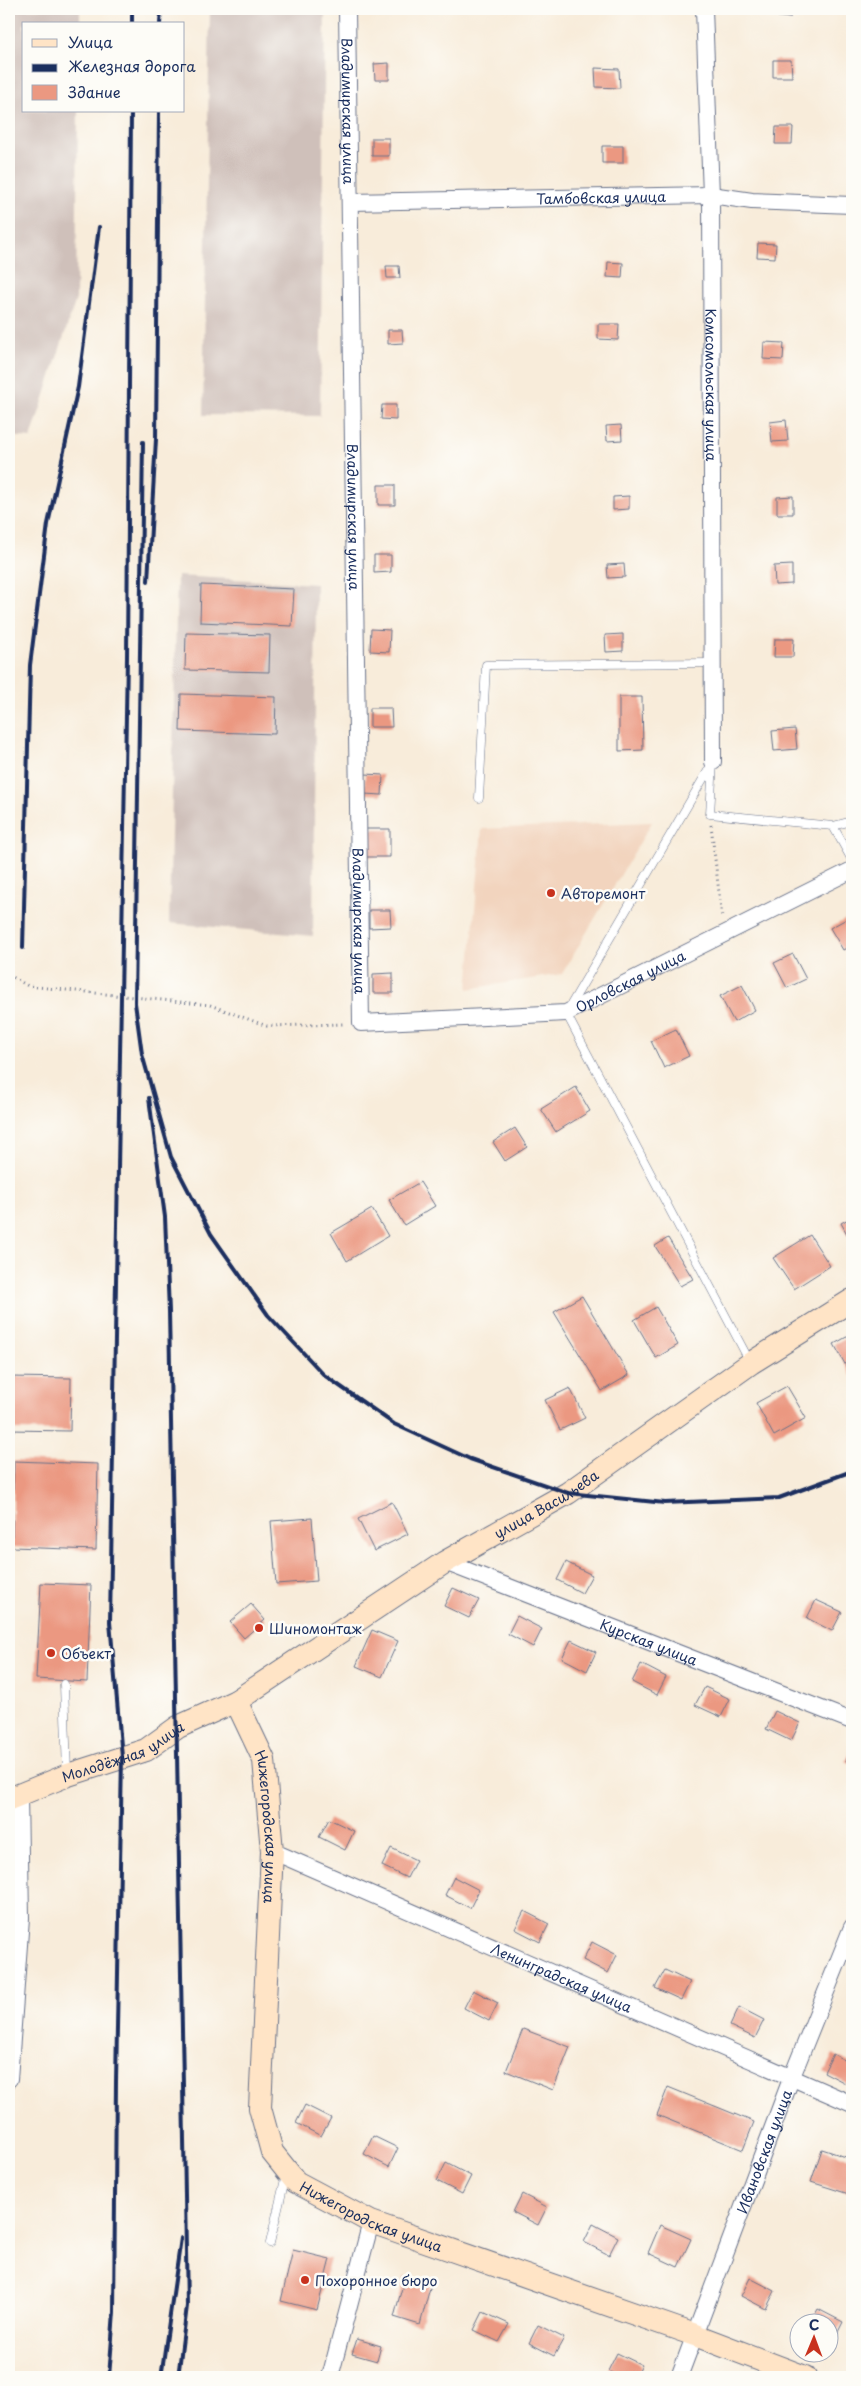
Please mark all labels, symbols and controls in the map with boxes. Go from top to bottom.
legend [22,22,185,112]
text: Улица [68,30,113,53]
street label: Владимирская улица [337,38,360,185]
text: Железная дорога [68,54,196,77]
text: Здание [68,80,121,103]
street label: Тамбовская улица [536,185,666,209]
street label: Комсомольская улица [701,308,722,461]
street label: Владимирская улица [343,444,366,590]
street label: Владимирская улица [348,848,371,994]
place label: Авторемонт [561,883,646,904]
marker: Авторемонт [545,887,557,899]
street label: Орловская улица [572,945,689,1017]
street label: улица Васильева [490,1464,603,1543]
street label: Курская улица [597,1613,701,1670]
place label: Шиномонтаж [269,1618,363,1639]
marker: Шиномонтаж [253,1622,265,1634]
place label: Объект [61,1643,111,1664]
marker: Объект [45,1647,57,1659]
street label: Молодёжная улица [59,1715,187,1787]
street label: Нижегородская улица [250,1746,283,1904]
street label: Ленинградская улица [488,1937,636,2017]
street label: Ивановская улица [731,2086,797,2216]
street label: Нижегородская улица [296,2176,445,2257]
place label: Похоронное бюро [315,2270,438,2291]
marker: Похоронное бюро [299,2274,311,2286]
north arrow [788,2314,838,2364]
text: С [809,2314,820,2335]

